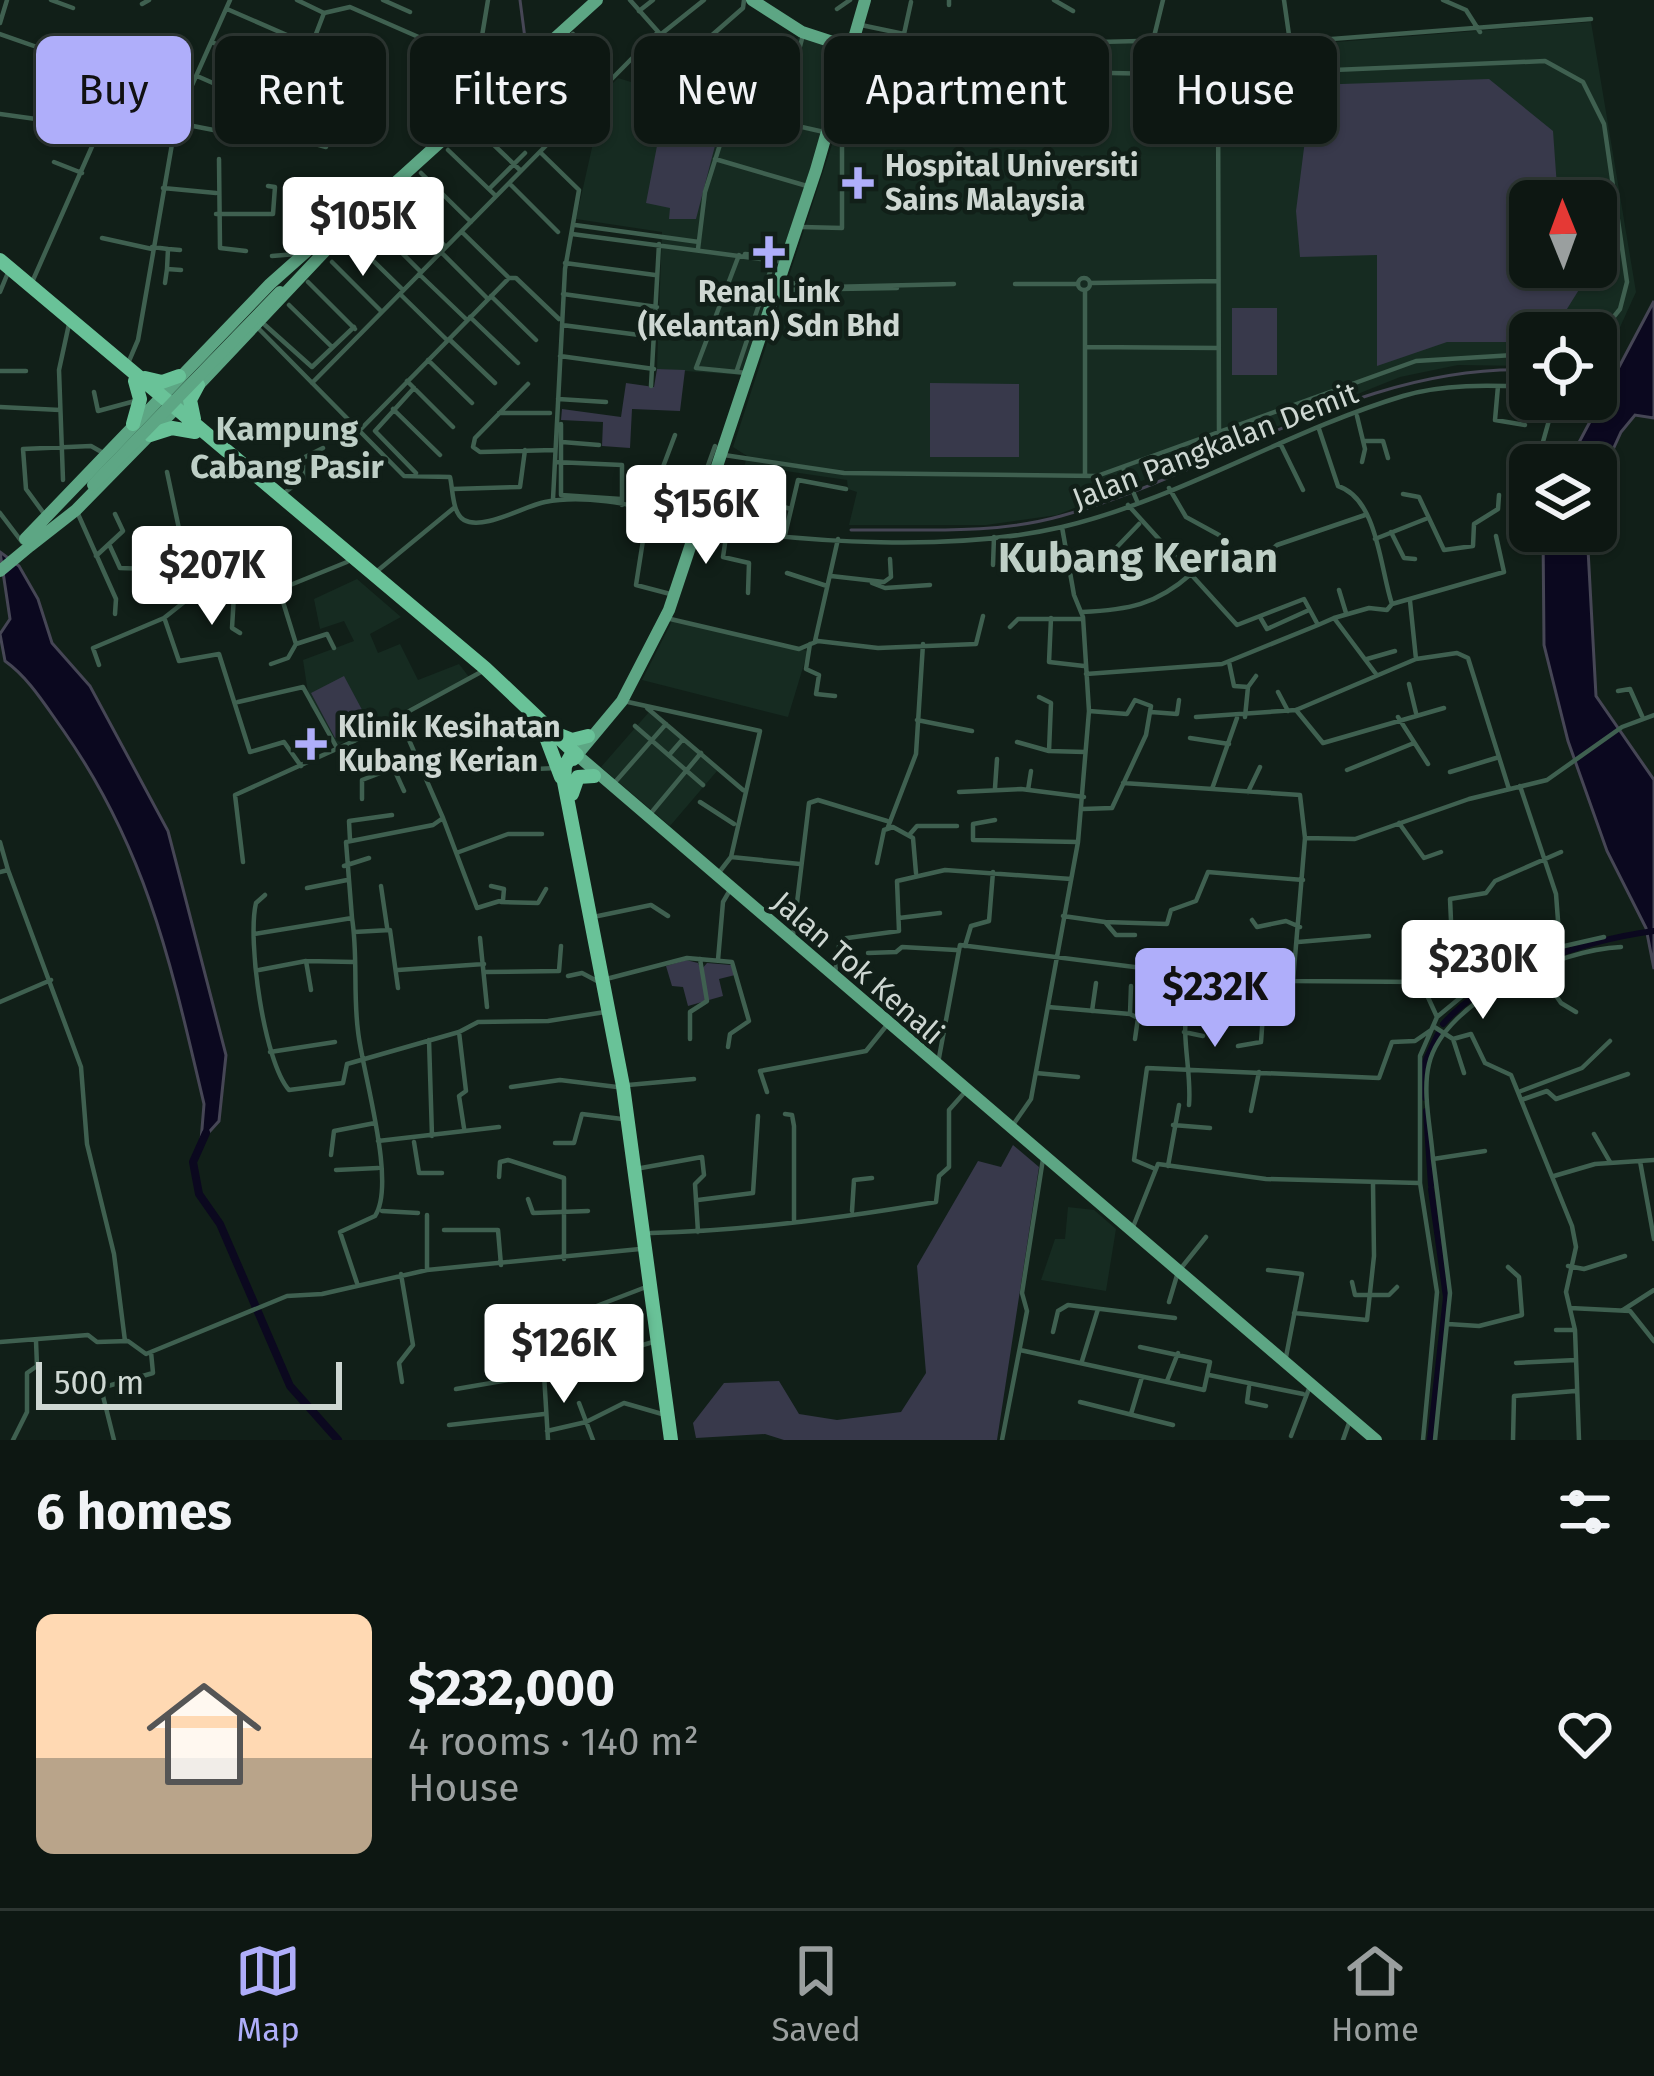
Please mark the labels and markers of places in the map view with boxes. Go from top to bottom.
place label: Hospital Universiti Sains Malaysia [885,148,1138,218]
marker: Hospital Universiti Sains Malaysia [842,167,874,199]
pin: $105K [279,177,447,279]
marker: Renal Link (Kelantan) Sdn Bhd [753,236,785,268]
place label: Renal Link (Kelantan) Sdn Bhd [638,274,900,344]
pin: $156K [622,465,790,567]
pin: $207K [128,526,296,628]
place label: Klinik Kesihatan Kubang Kerian [338,709,560,779]
marker: Klinik Kesihatan Kubang Kerian [295,728,327,760]
pin: $230K [1399,920,1567,1022]
pin: $232K [1131,948,1299,1050]
pin: $126K [480,1304,648,1406]

